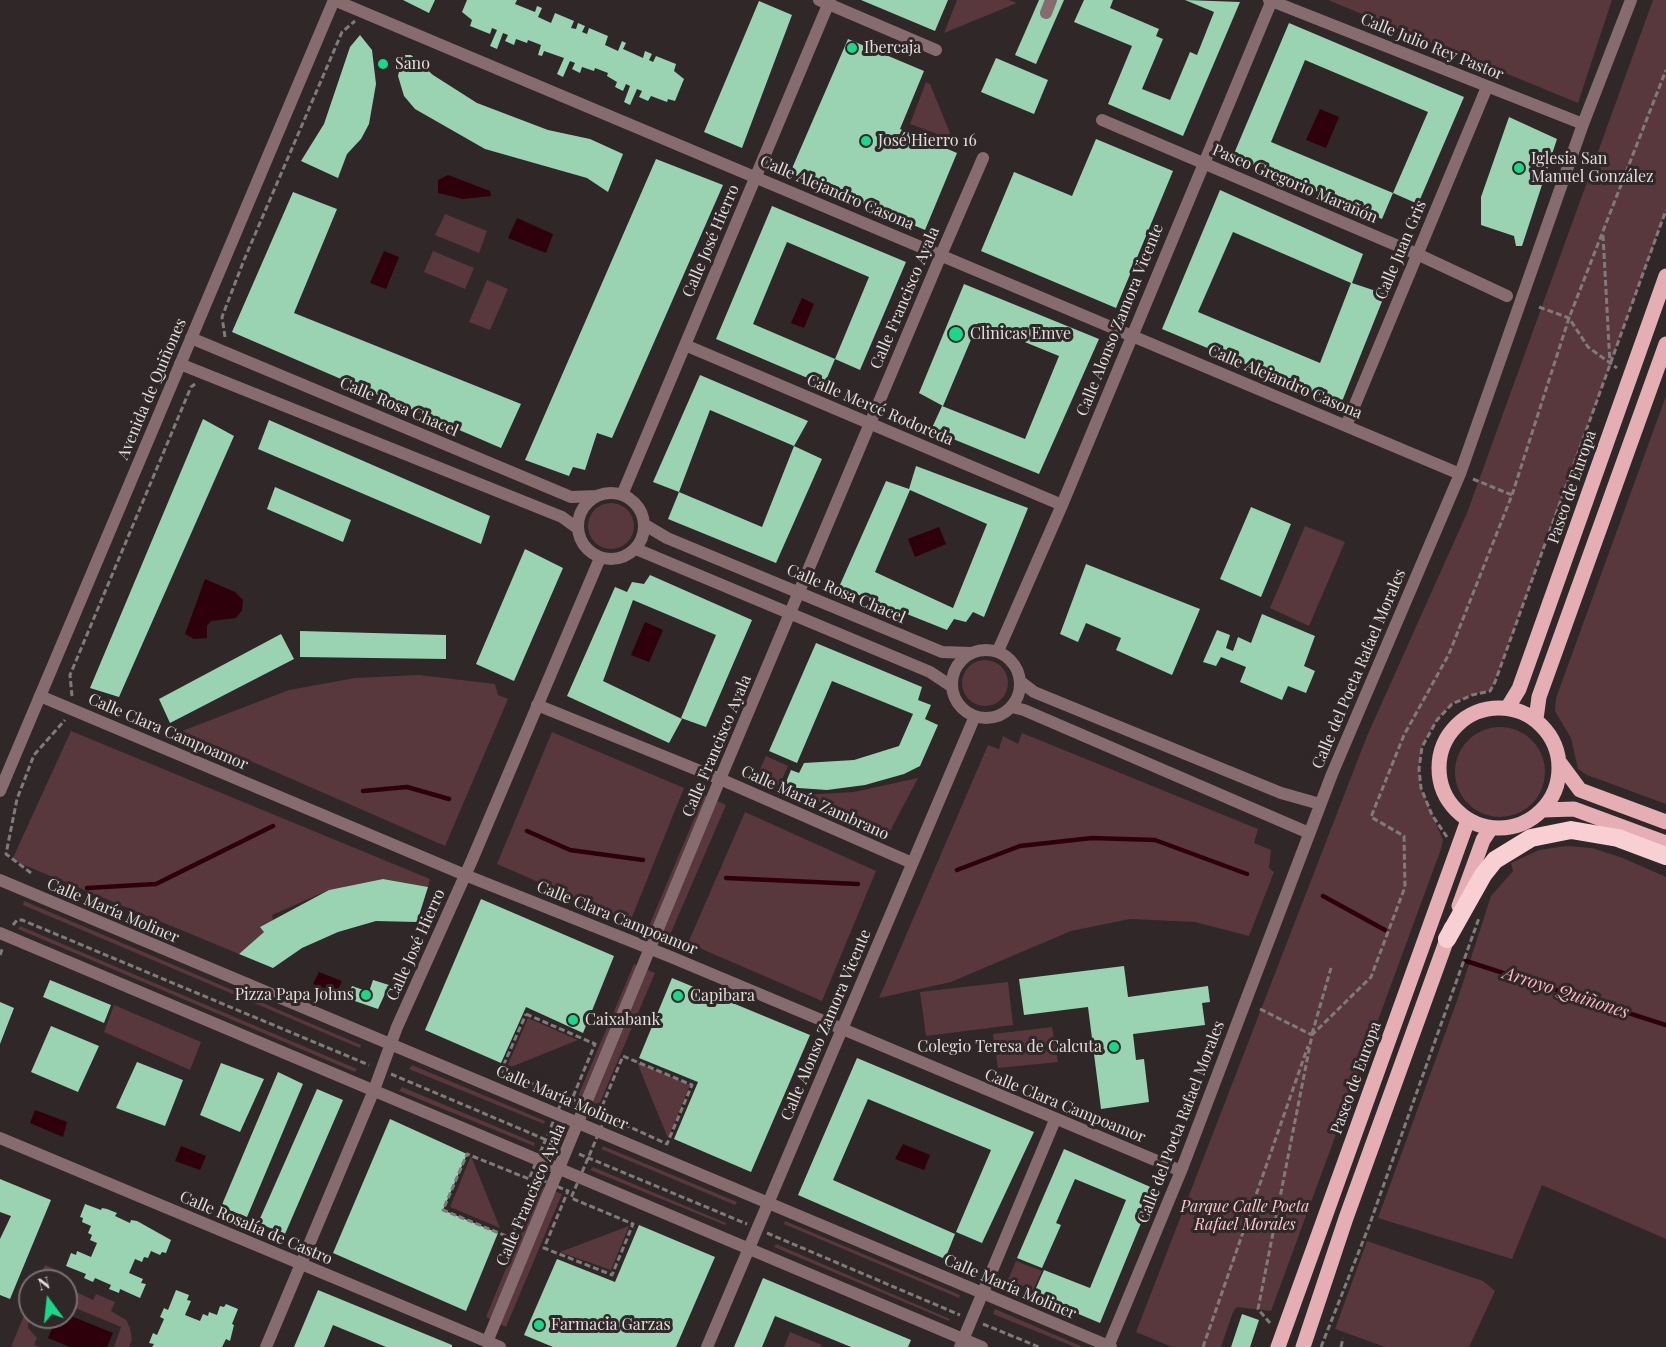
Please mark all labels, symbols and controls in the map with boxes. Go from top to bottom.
street label: Calle Julio Rey Pastor [1358,10,1506,84]
place label: Ibercaja [864,38,921,58]
marker: Ibercaja [845,41,859,55]
place label: Sano [395,54,430,74]
marker: Sano [376,57,390,71]
place label: José Hierro 16 [878,131,977,151]
marker: José Hierro 16 [859,134,873,148]
street label: Paseo Gregorio Marañón [1209,140,1381,228]
place label: Iglesia San Manuel González [1531,149,1654,187]
street label: Calle Alejandro Casona [757,152,917,234]
marker: Iglesia San Manuel González [1512,161,1526,175]
street label: Calle José Hierro [679,182,743,300]
street label: Calle Juan Gris [1371,197,1431,303]
street label: Calle Alonso Zamora Vicente [1073,221,1167,419]
street label: Calle Francisco Ayala [866,224,944,372]
street label: Avenida de Quiñones [114,315,190,463]
place label: Clinicas Emve [970,324,1071,344]
marker: Clinicas Emve [947,325,965,343]
street label: Calle Alejandro Casona [1205,341,1365,423]
street label: Calle Mercé Rodoreda [804,370,956,450]
street label: Calle Rosa Chacel [337,373,461,441]
street label: Paseo de Europa [1544,428,1600,546]
street label: Calle Rosa Chacel [784,560,908,628]
street label: Calle del Poeta Rafael Morales [1308,566,1410,772]
street label: Calle Francisco Ayala [678,672,756,820]
street label: Calle Clara Campoamor [85,690,251,774]
street label: Calle María Zambrano [738,762,892,844]
street label: Calle María Moliner [44,874,182,948]
street label: Calle Clara Campoamor [534,877,700,959]
street label: Calle José Hierro [383,886,449,1004]
street label: Calle Alonso Zamora Vicente [777,927,875,1123]
water label: Arroyo Quiñones [1500,962,1632,1024]
place label: Pizza Papa Johns [235,985,354,1005]
place label: Capibara [690,986,755,1006]
marker: Pizza Papa Johns [359,988,373,1002]
marker: Capibara [671,989,685,1003]
place label: Caixabank [585,1010,660,1030]
marker: Caixabank [566,1013,580,1027]
street label: Calle del Poeta Rafael Morales [1133,1018,1229,1226]
street label: Paseo de Europa [1327,1019,1385,1137]
place label: Colegio Teresa de Calcuta [917,1037,1102,1057]
marker: Colegio Teresa de Calcuta [1107,1040,1121,1054]
street label: Calle María Moliner [493,1061,631,1135]
street label: Calle Clara Campoamor [982,1065,1148,1147]
street label: Calle Francisco Ayala [492,1121,570,1269]
street label: Calle Rosalía de Castro [177,1187,335,1269]
park label: Parque Calle Poeta Rafael Morales [1181,1197,1309,1235]
street label: Calle María Moliner [941,1250,1079,1324]
north arrow [18,1269,78,1329]
text: N [35,1271,52,1295]
place label: Farmacia Garzas [551,1315,671,1335]
marker: Farmacia Garzas [532,1318,546,1332]

